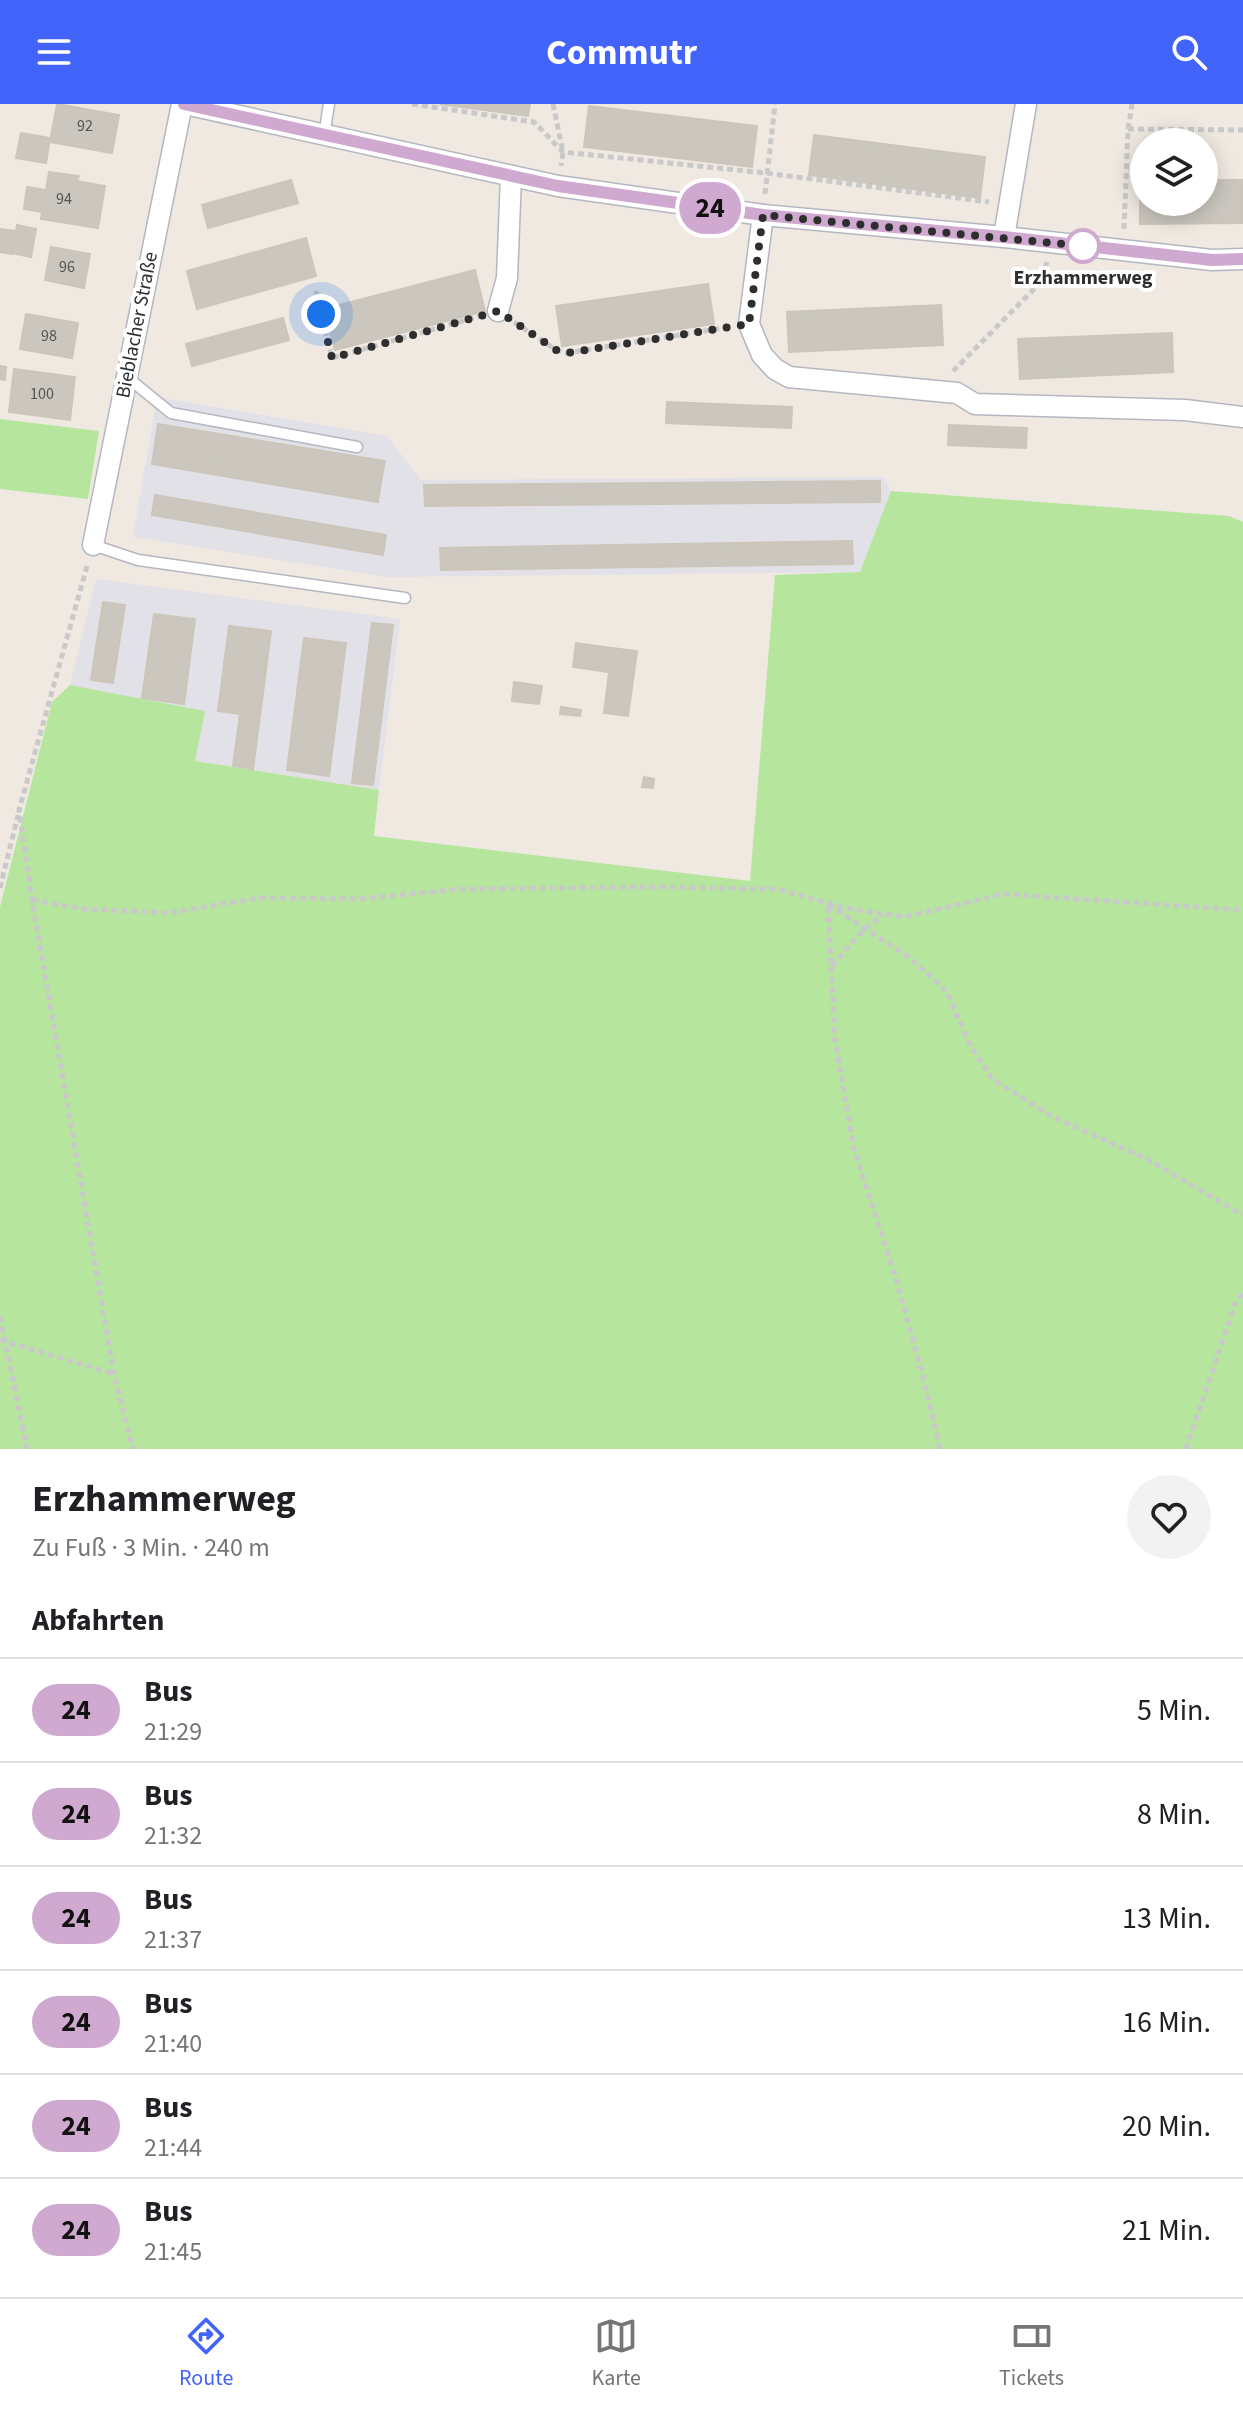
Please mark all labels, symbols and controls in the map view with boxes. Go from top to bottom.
text: Commutr [546,27,697,78]
icon: menu [32,30,76,74]
icon: search [1167,30,1211,74]
house number: 92 [77,115,93,137]
map controls [1130,128,1218,216]
button: layers [1130,128,1218,216]
line badge: 24 [674,182,746,234]
house number: 94 [56,188,72,210]
text: 24 [695,188,725,228]
marker: Erzhammerweg [1066,229,1100,263]
street label: Bieblacher Straße [109,249,165,401]
house number: 96 [59,256,75,278]
place label: Erzhammerweg [1014,264,1153,292]
your location [301,294,341,334]
house number: 98 [41,325,57,347]
house number: 100 [30,383,54,405]
text: Erzhammerweg [32,1472,296,1526]
button: heart [1127,1475,1211,1559]
text: Zu Fuß · 3 Min. · 240 m [32,1529,270,1566]
text: Abfahrten [32,1599,164,1642]
text: Bus [144,1670,192,1713]
text: 5 Min. [1137,1689,1211,1732]
text: 24 [61,1690,91,1730]
text: 21:29 [144,1713,202,1750]
text: Bus [144,1774,192,1817]
text: 8 Min. [1137,1793,1211,1836]
text: 24 [61,1794,91,1834]
text: 21:32 [144,1817,202,1854]
text: Bus [144,1878,192,1921]
text: 13 Min. [1122,1897,1211,1940]
text: 24 [61,1898,91,1938]
text: 21:37 [144,1921,202,1958]
text: Bus [144,1982,192,2025]
text: 16 Min. [1122,2001,1211,2044]
text: 24 [61,2002,91,2042]
text: 21:40 [144,2025,202,2062]
text: Bus [144,2086,192,2129]
text: 20 Min. [1122,2105,1211,2148]
text: 24 [61,2106,91,2146]
text: 21:44 [144,2129,202,2166]
text: Bus [144,2190,192,2233]
text: 21 Min. [1122,2209,1211,2252]
text: 24 [61,2210,91,2250]
text: 21:45 [144,2233,202,2270]
tab: Route [179,2314,233,2394]
tab: Karte [591,2314,641,2394]
tab: Tickets [999,2314,1064,2394]

